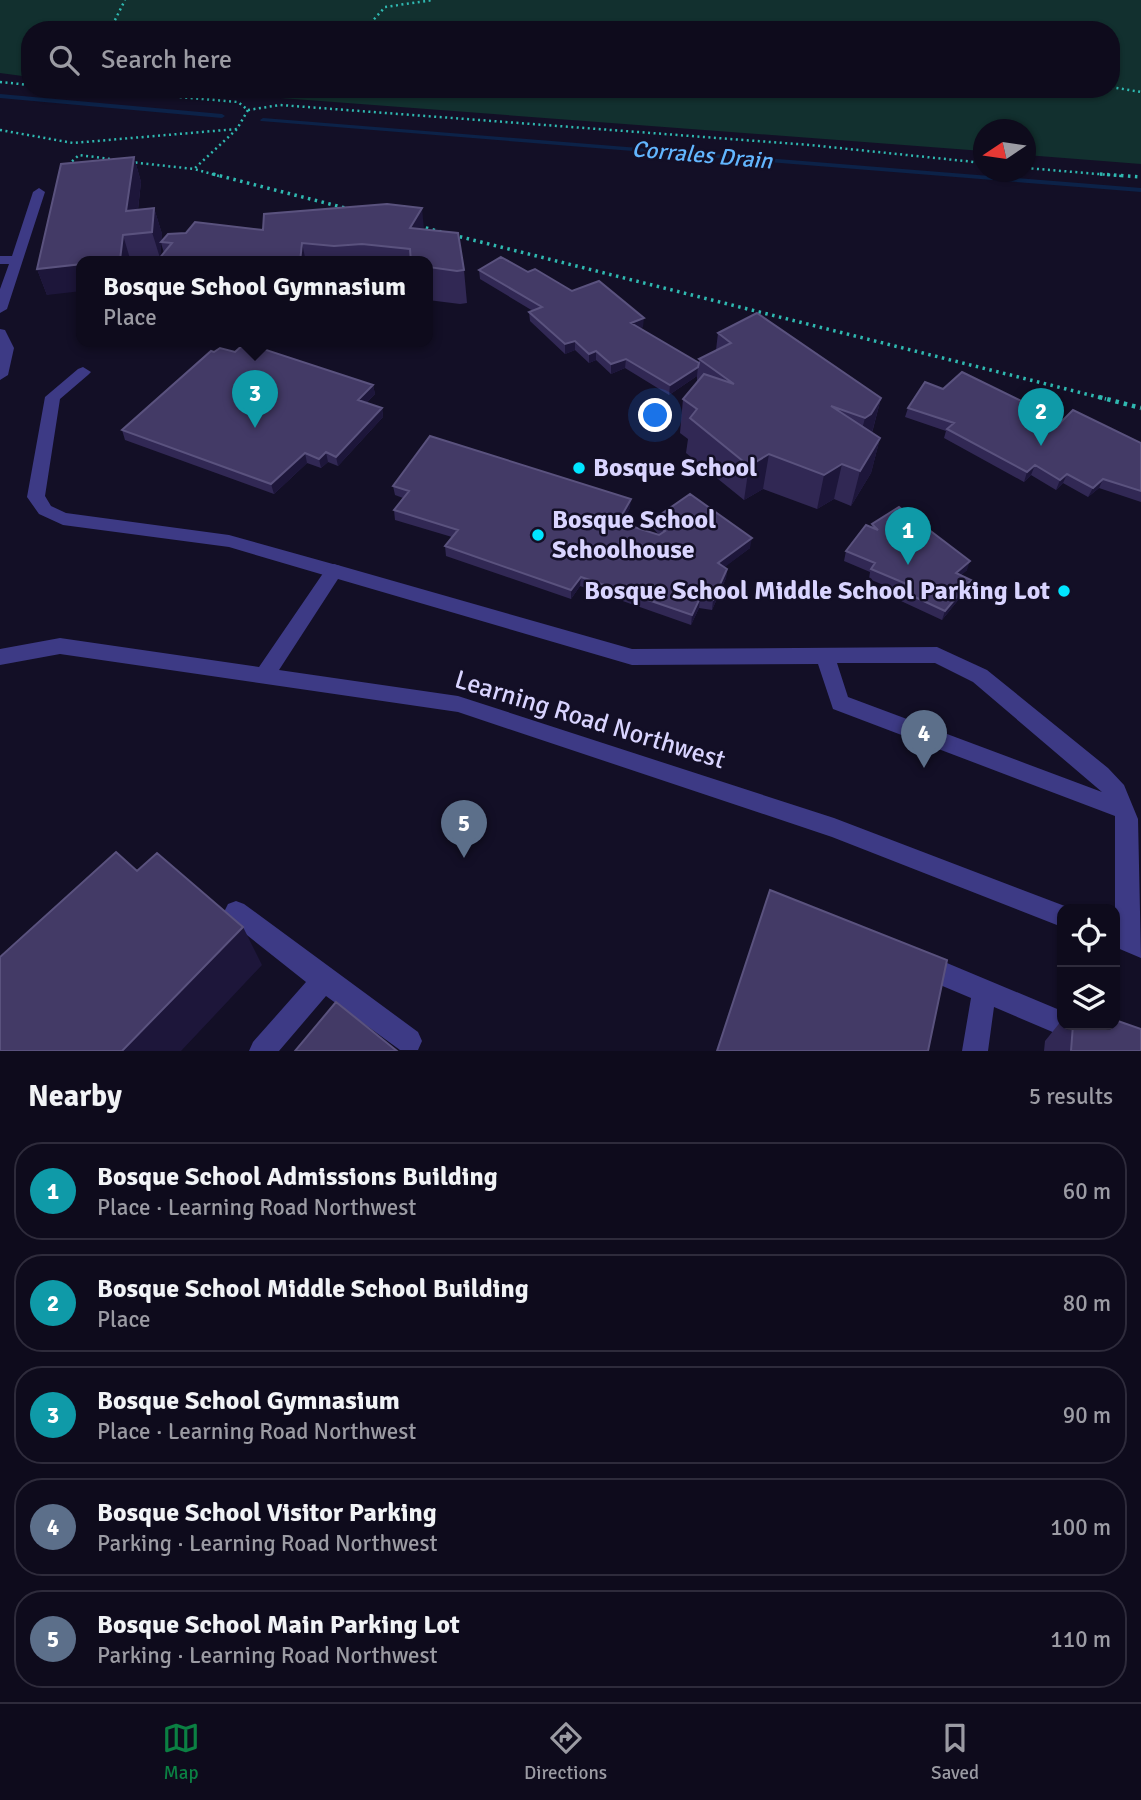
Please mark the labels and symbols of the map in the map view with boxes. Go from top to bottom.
north arrow [973,119,1036,182]
water label: Corrales Drain [631,134,775,176]
pin: 3 [232,370,278,428]
pin: 2 [1018,388,1064,446]
your location [638,398,672,432]
place label: Bosque School [593,452,757,484]
marker: Bosque School [571,460,587,476]
place label: Bosque School Schoolhouse [552,504,716,566]
pin: 1 [885,507,931,565]
marker: Bosque School Schoolhouse [530,527,546,543]
place label: Bosque School Middle School Parking Lot [584,575,1050,607]
marker: Bosque School Middle School Parking Lot [1056,583,1072,599]
street label: Learning Road Northwest [451,664,729,776]
pin: 4 [901,710,947,768]
pin: 5 [441,800,487,858]

